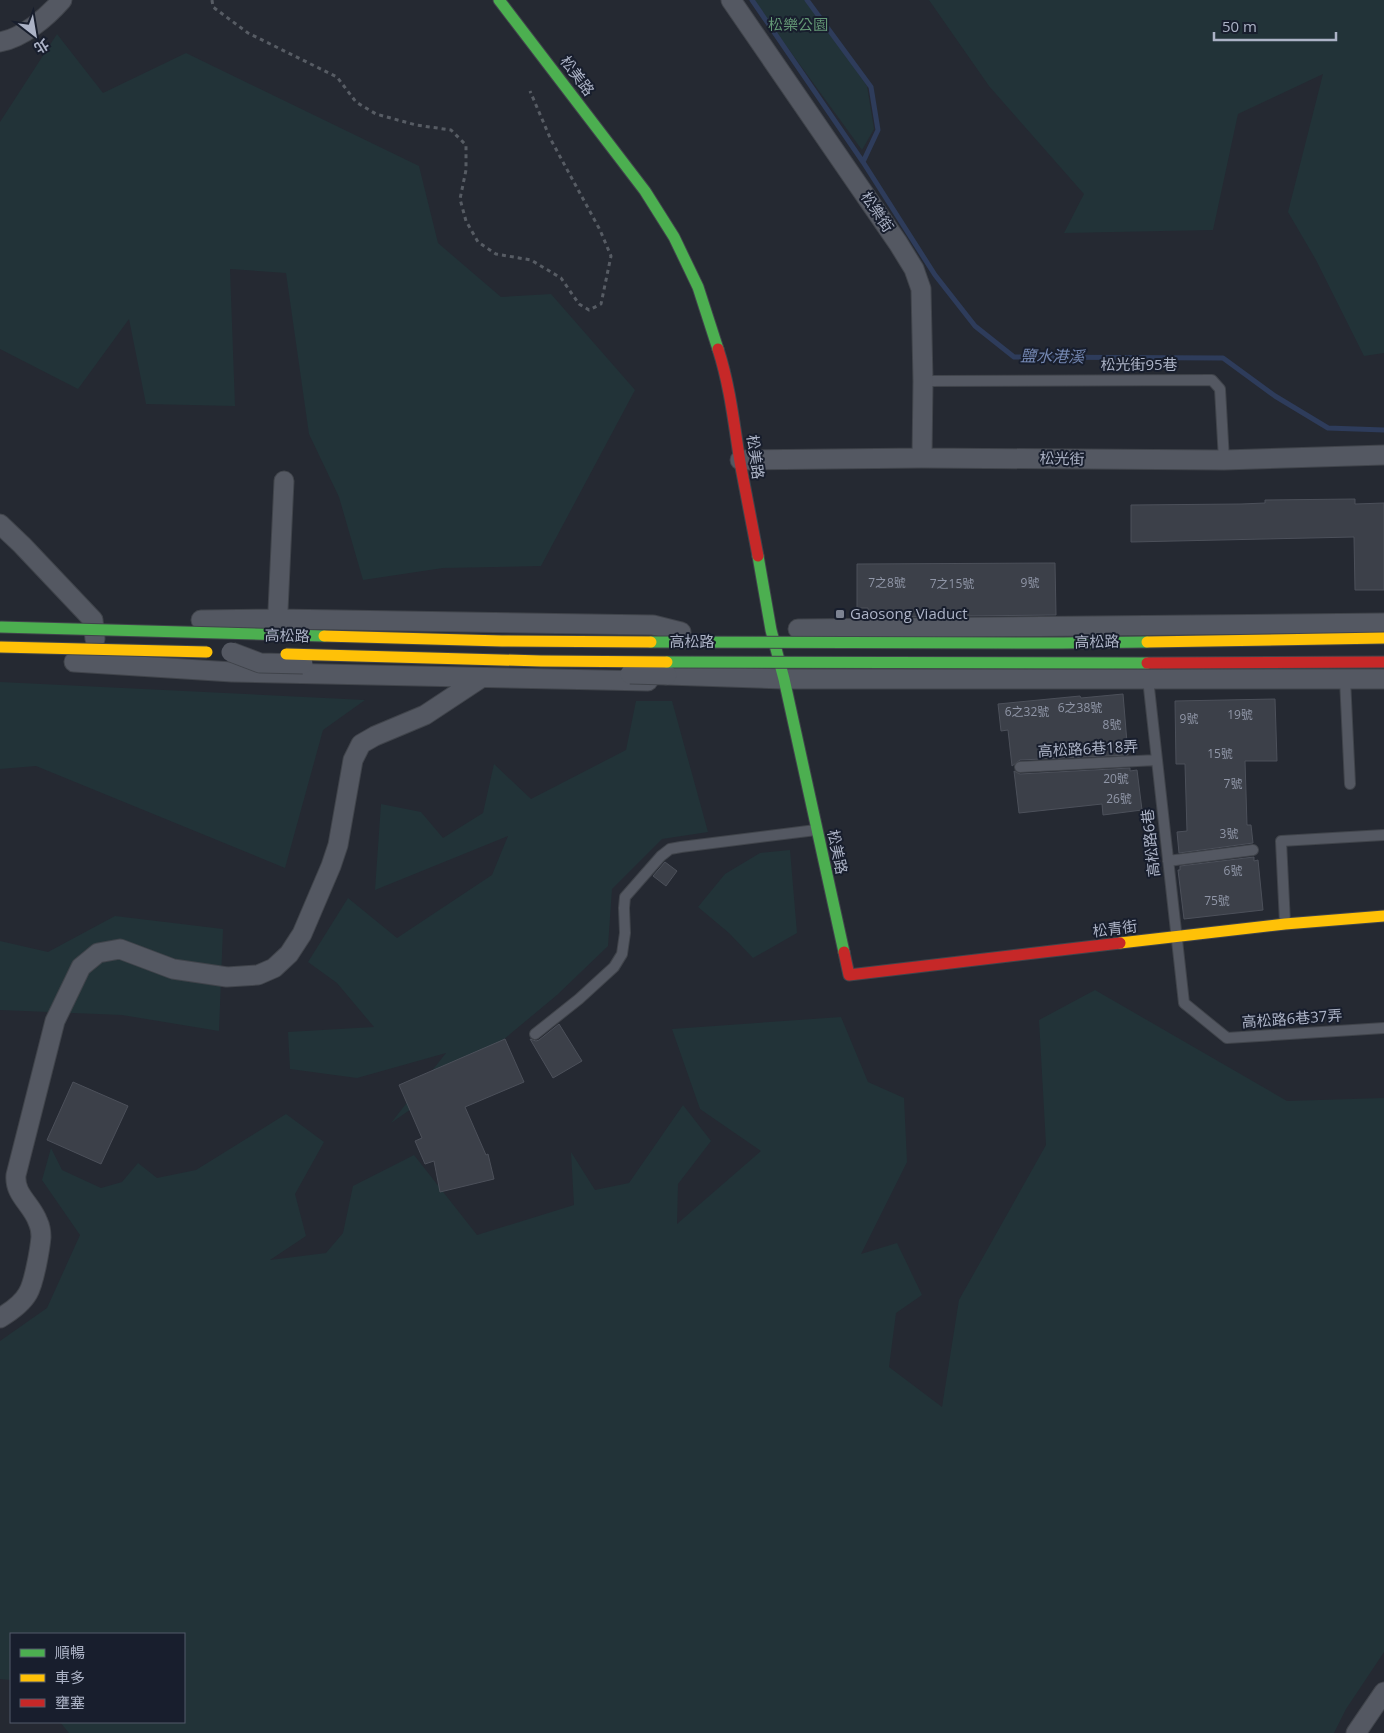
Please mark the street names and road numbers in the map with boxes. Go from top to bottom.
street label: 松美路 [556,51,599,99]
street label: 松樂街 [857,187,899,236]
street label: 松光街95巷 [1100,354,1178,374]
street label: 松美路 [743,433,769,481]
street label: 松光街 [1039,448,1085,468]
street label: 高松路 [264,625,310,645]
street label: 高松路 [669,631,715,651]
street label: 高松路 [1074,631,1120,651]
street label: 高松路6巷18弄 [1037,735,1139,761]
street label: 高松路6巷 [1136,808,1164,878]
street label: 松美路 [824,828,852,876]
street label: 松青街 [1091,915,1138,941]
street label: 高松路6巷37弄 [1241,1005,1343,1031]

